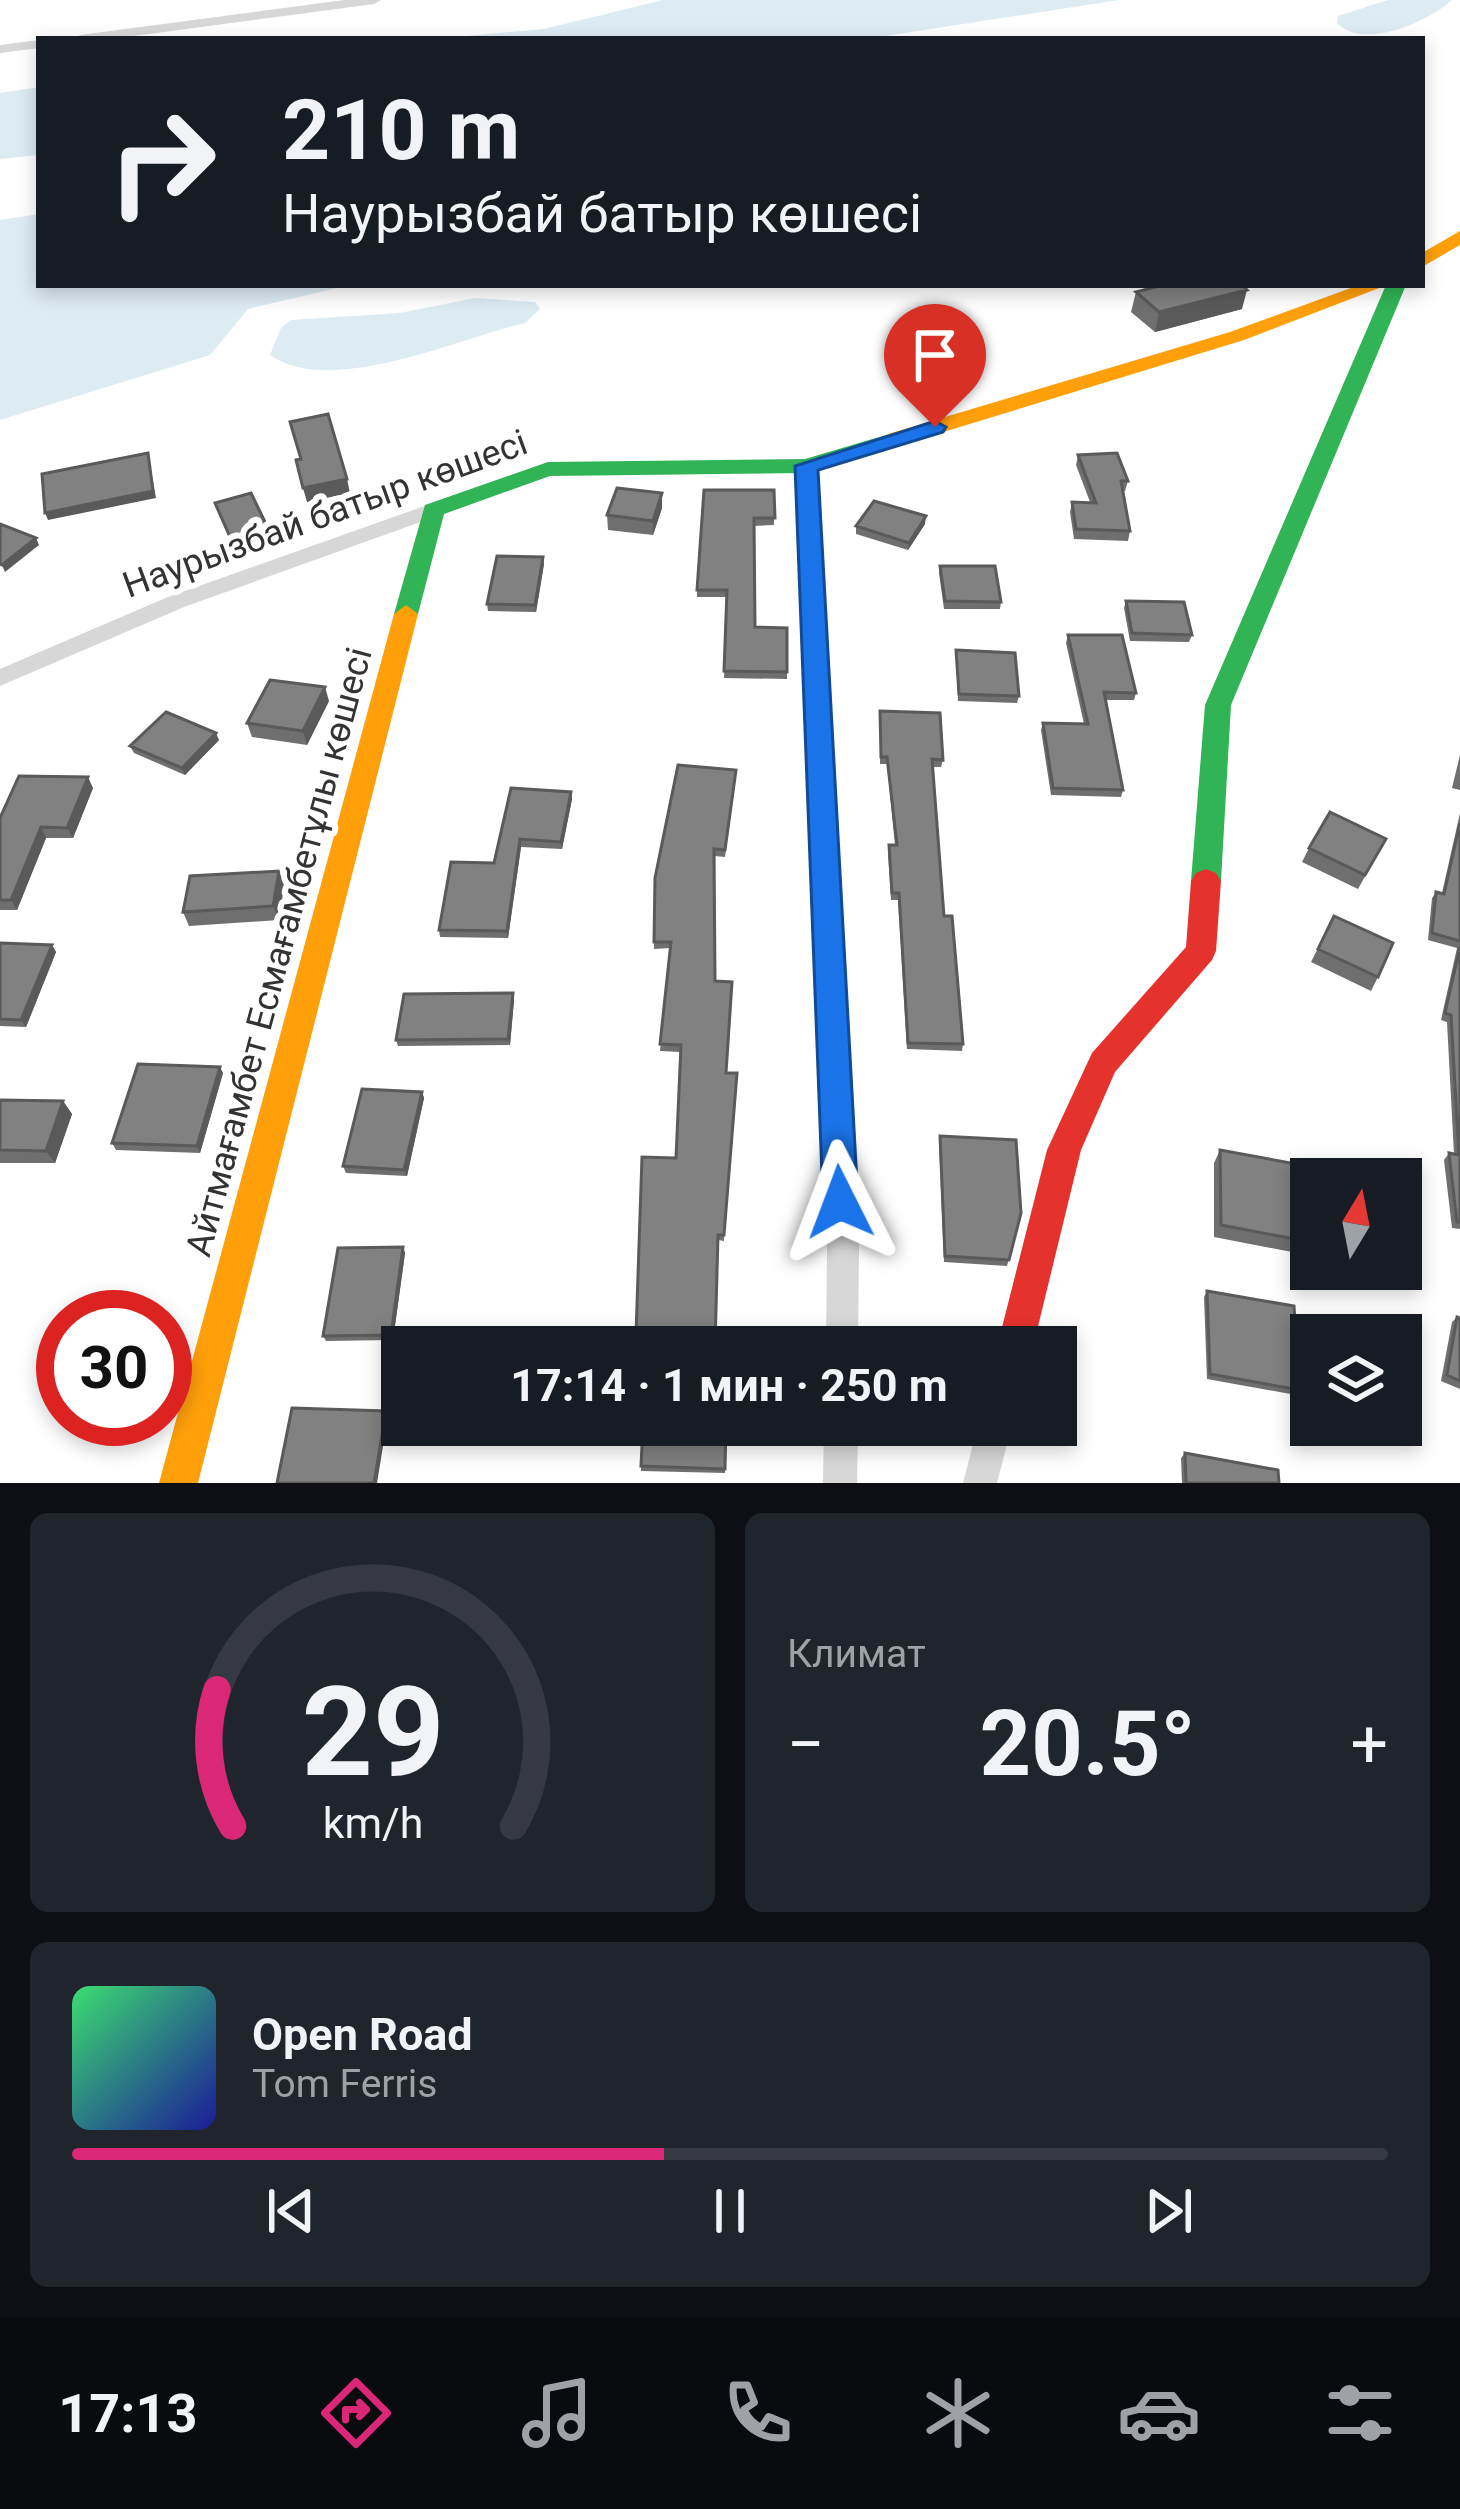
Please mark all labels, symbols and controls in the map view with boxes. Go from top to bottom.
text: 210 m [282,81,520,180]
icon: right [84,84,240,240]
text: Наурызбай батыр көшесі [282,182,922,245]
pin [884,304,986,427]
icon: arrive [902,322,968,388]
street label: Наурызбай батыр көшесі [117,421,533,607]
street label: Айтмағамбет Есмағамбетұлы көшесі [177,643,381,1261]
position arrow [777,1139,903,1265]
north arrow [1290,1158,1422,1290]
map controls [1290,1158,1422,1446]
speed limit sign: 30 [36,1290,192,1446]
button: layers [1290,1314,1422,1446]
text: 17:14 · 1 мин · 250 m [510,1359,948,1412]
text: Климат [787,1631,926,1677]
text: 29 [301,1659,444,1805]
text: 20.5° [980,1692,1196,1797]
text: − [787,1706,825,1783]
text: + [1351,1706,1388,1783]
text: km/h [322,1797,423,1847]
text: Open Road [252,2008,473,2061]
text: Tom Ferris [252,2061,437,2107]
icon: previous [258,2178,324,2244]
icon: pause [697,2178,763,2244]
icon: next [1136,2178,1202,2244]
icon: directions [314,2371,398,2455]
icon: music [515,2371,599,2455]
icon: phone [716,2371,800,2455]
icon: climate [916,2371,1000,2455]
icon: car [1117,2371,1201,2455]
icon: filters [1318,2371,1402,2455]
text: 17:13 [58,2382,197,2445]

